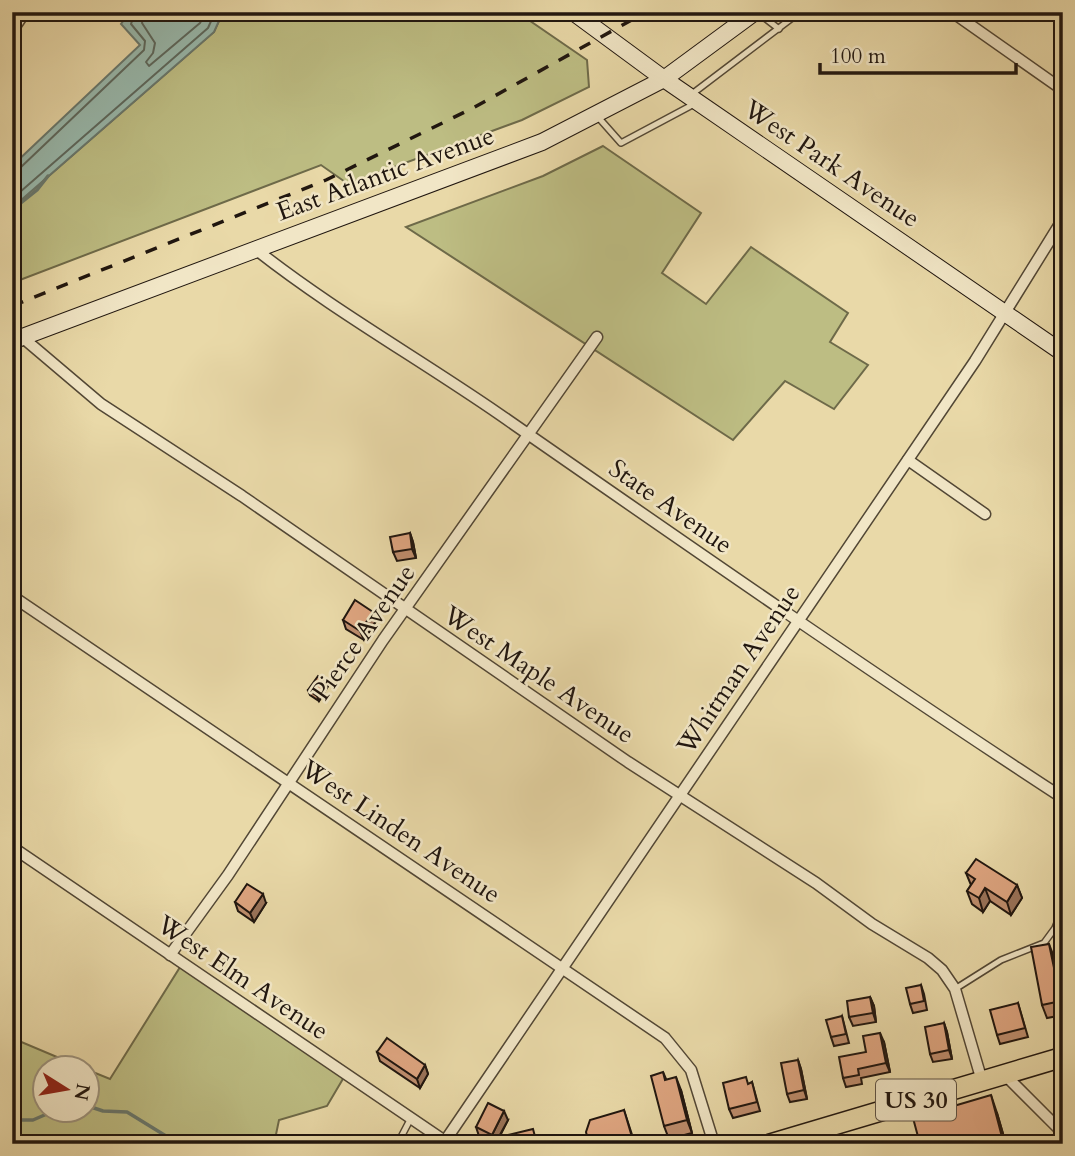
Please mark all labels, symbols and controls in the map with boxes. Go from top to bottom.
scale bar [820,32,1016,76]
text: 100 m [830,42,886,71]
street label: West Park Avenue [736,91,927,235]
street label: East Atlantic Avenue [271,118,499,229]
street label: State Avenue [602,451,740,562]
street label: Pierce Avenue [303,557,423,707]
street label: Whitman Avenue [668,577,808,762]
street label: West Maple Avenue [435,597,641,751]
street label: West Linden Avenue [293,751,507,911]
street label: West Elm Avenue [149,906,336,1048]
north arrow [32,1054,102,1124]
road number: US 30 [876,1080,956,1120]
text: N [67,1081,96,1103]

